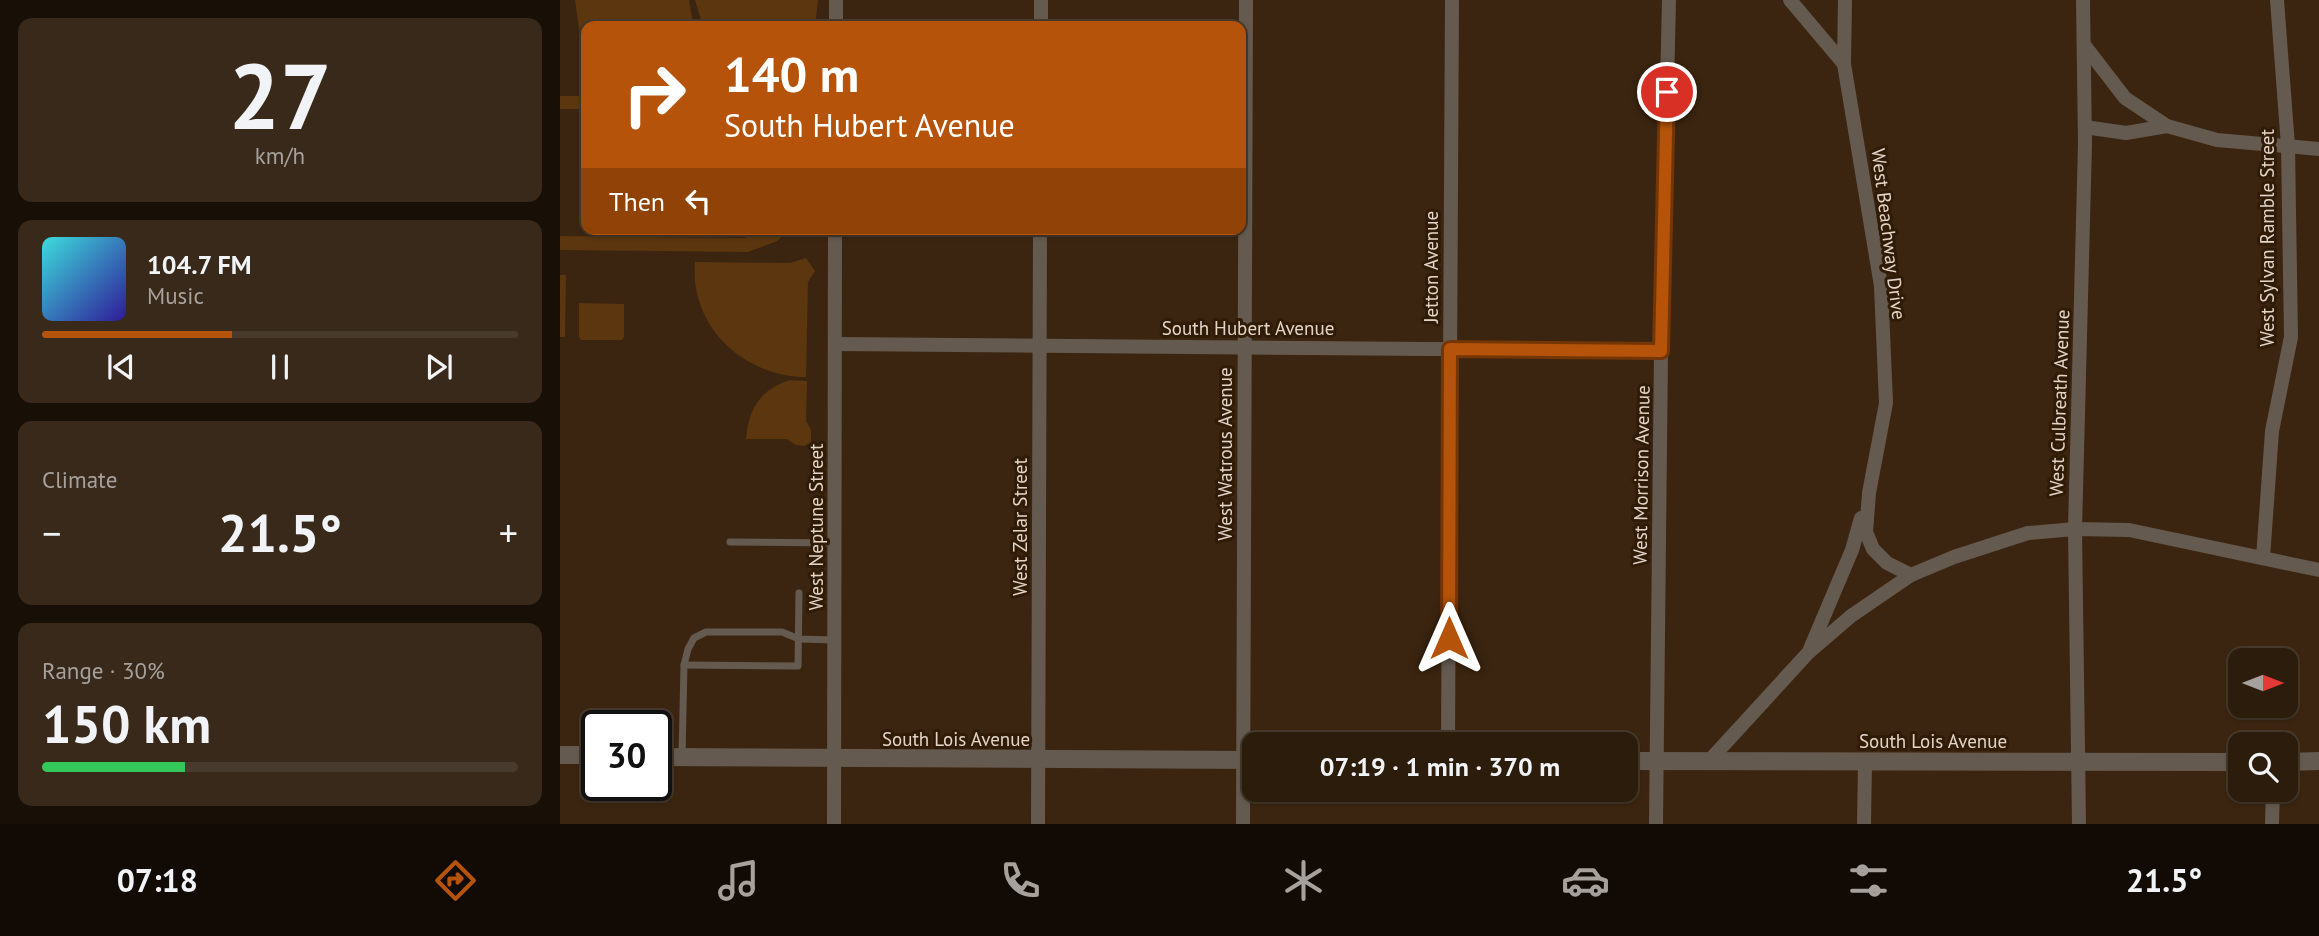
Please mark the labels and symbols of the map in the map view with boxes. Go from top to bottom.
pin [1637,62,1697,122]
street label: West Sylvan Ramble Street [2255,129,2279,347]
street label: West Beachway Drive [1867,147,1911,321]
street label: Jetton Avenue [1419,211,1443,324]
street label: West Culbreath Avenue [2044,309,2074,497]
street label: South Hubert Avenue [1162,316,1334,340]
street label: West Watrous Avenue [1213,367,1237,541]
street label: West Morrison Avenue [1627,385,1655,565]
street label: West Neptune Street [804,443,828,611]
street label: West Zelar Street [1008,458,1032,596]
position arrow [1412,601,1486,675]
north arrow [2228,648,2298,718]
speed limit sign: 30 [581,710,672,801]
street label: South Lois Avenue [882,727,1030,751]
street label: South Lois Avenue [1859,729,2007,753]

